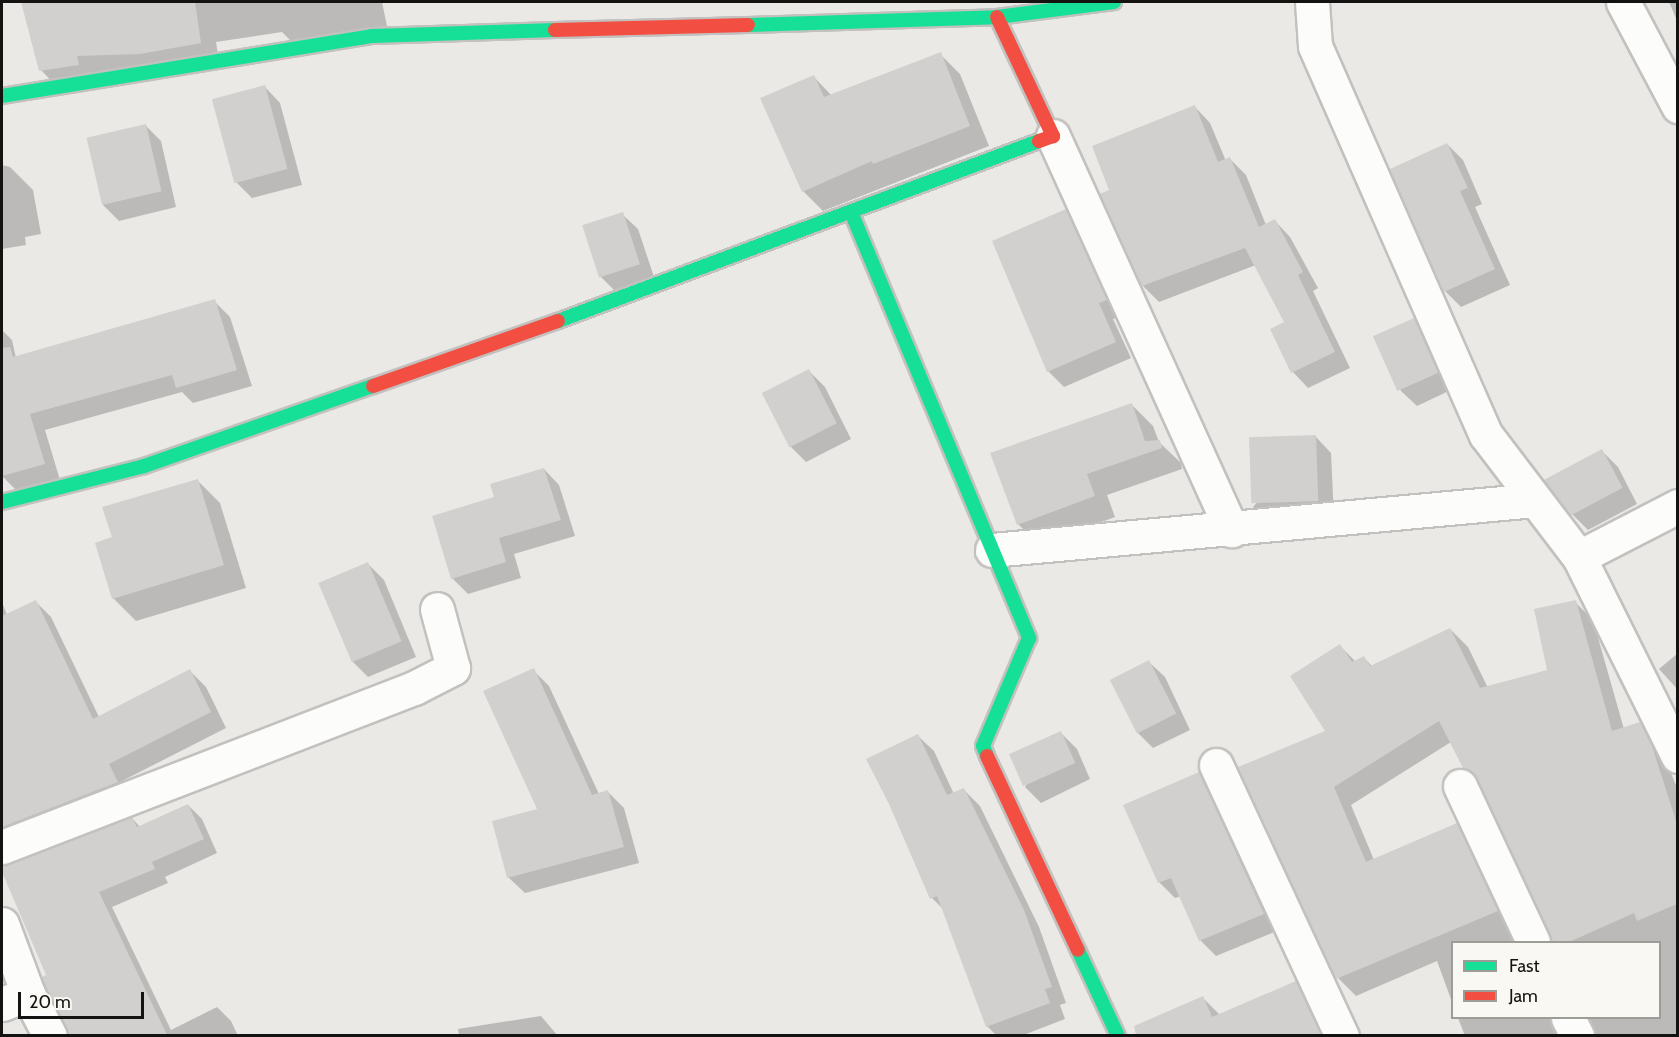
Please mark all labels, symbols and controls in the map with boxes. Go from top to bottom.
legend [1451,941,1661,1019]
text: Fast [1509,955,1540,977]
scale bar [21,980,147,1018]
text: Jam [1509,985,1538,1007]
text: 20 m [29,991,71,1013]

